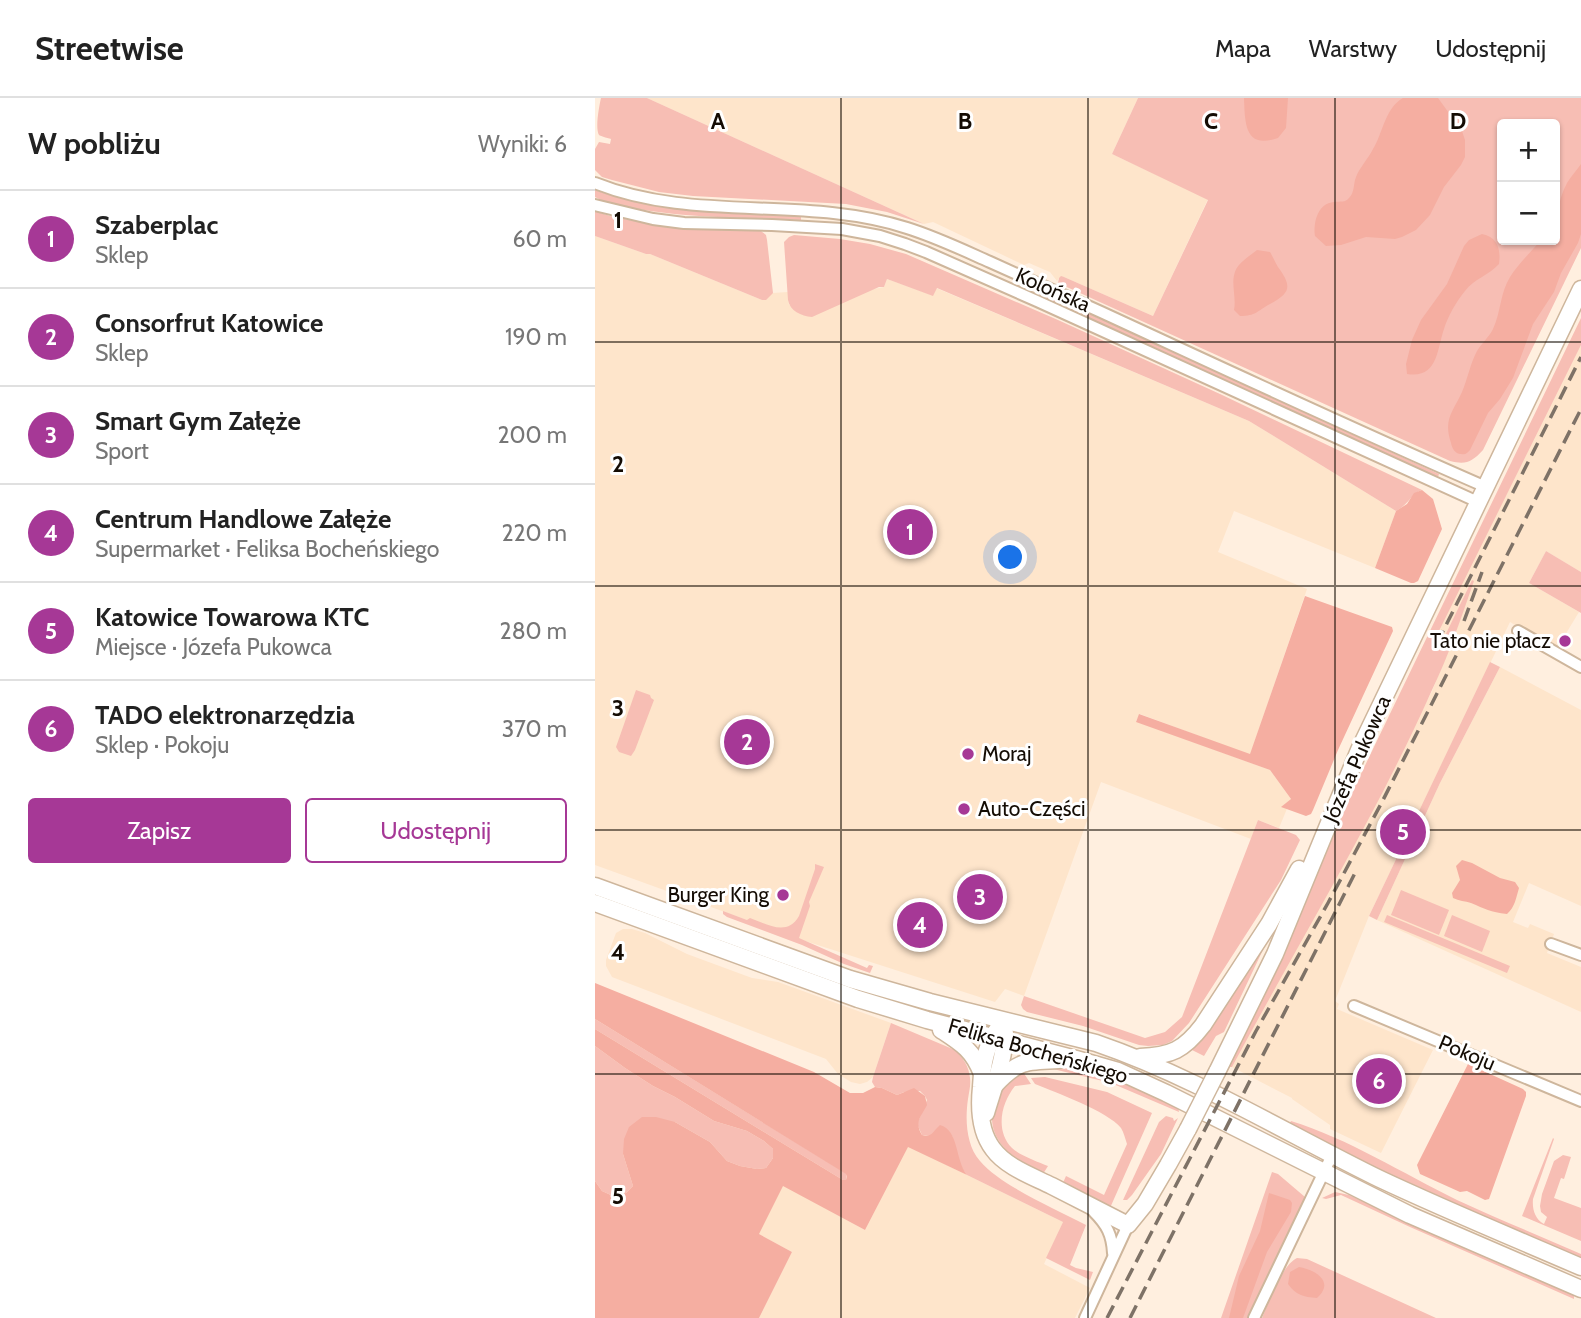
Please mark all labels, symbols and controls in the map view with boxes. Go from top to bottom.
text: Streetwise [35,28,184,68]
text: Mapa [1215,34,1271,63]
text: Warstwy [1309,34,1397,63]
text: Udostępnij [1435,34,1546,63]
text: A [711,107,726,135]
text: B [958,107,972,135]
text: C [1204,107,1218,135]
text: D [1450,107,1466,135]
map controls [1497,119,1560,245]
button: + [1497,119,1560,182]
text: W pobliżu [28,125,161,162]
text: Wyniki: 6 [478,130,567,158]
button: − [1497,182,1560,245]
text: 1 [614,206,622,234]
text: Szaberplac [95,209,218,241]
text: 1 [47,225,55,253]
text: 60 m [513,225,567,253]
text: Sklep [95,241,149,269]
street label: Kolońska [1012,262,1094,317]
text: Consorfrut Katowice [95,307,323,339]
text: 2 [45,323,57,351]
text: 190 m [505,323,567,351]
text: Sklep [95,339,149,367]
text: Smart Gym Załęże [95,405,301,437]
text: 3 [45,421,57,449]
text: 200 m [497,421,567,449]
text: Sport [95,437,149,465]
text: 2 [612,450,624,478]
text: Centrum Handlowe Załęże [95,503,391,535]
pin: 1 [887,506,933,558]
text: 4 [44,519,58,547]
text: 220 m [501,519,567,547]
text: Supermarket · Feliksa Bocheńskiego [95,535,439,563]
your location [993,540,1027,574]
text: Katowice Towarowa KTC [95,601,369,633]
text: 5 [45,617,57,645]
text: 280 m [500,617,567,645]
place label: Tato nie płacz [1430,628,1551,653]
text: Miejsce · Józefa Pukowca [95,633,332,661]
marker: Tato nie płacz [1557,633,1573,649]
street label: Józefa Pukowca [1317,691,1396,827]
text: 3 [612,694,624,722]
text: TADO elektronarzędzia [95,699,355,731]
text: 6 [45,715,57,743]
text: 370 m [502,715,567,743]
pin: 2 [724,716,770,768]
text: Sklep · Pokoju [95,731,229,759]
place label: Moraj [982,741,1031,767]
marker: Moraj [960,746,976,762]
place label: Auto-Części [978,796,1085,821]
button: Zapisz [28,798,291,863]
button: Udostępnij [305,798,567,863]
marker: Auto-Części [956,801,972,817]
pin: 5 [1380,806,1426,858]
pin: 3 [957,871,1003,923]
place label: Burger King [667,882,770,907]
marker: Burger King [775,887,791,903]
pin: 4 [897,899,943,951]
text: 4 [611,938,625,966]
street label: Feliksa Bocheńskiego [945,1013,1131,1088]
street label: Pokoju [1435,1029,1499,1077]
pin: 6 [1356,1055,1402,1107]
text: 5 [612,1182,624,1210]

